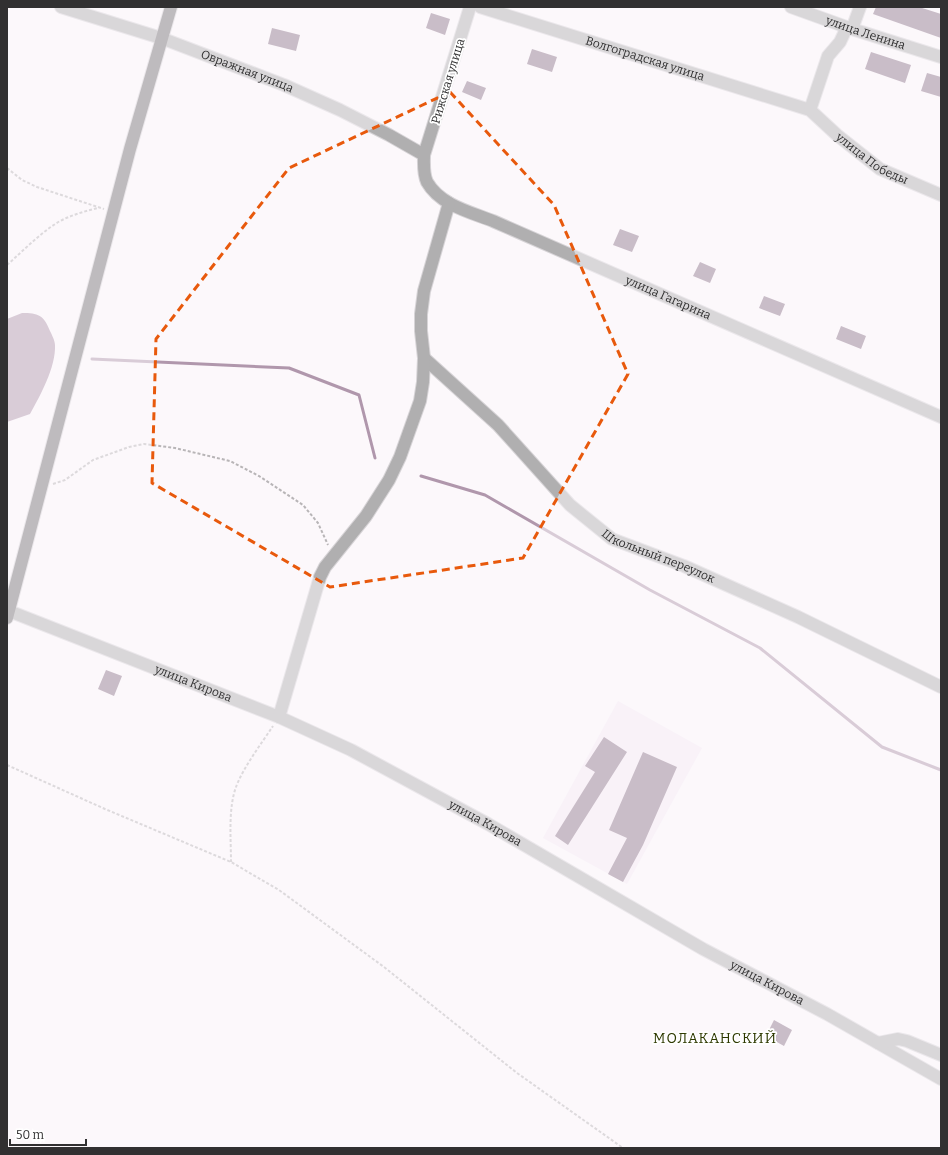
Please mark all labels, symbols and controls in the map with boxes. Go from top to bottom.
street label: улица Ленина [823,13,908,53]
street label: Волгоградская улица [584,33,707,84]
street label: Рижская улица [428,36,468,125]
street label: Овражная улица [199,47,296,96]
street label: улица Победы [832,129,910,187]
street label: улица Гагарина [622,272,714,323]
street label: Школьный переулок [599,527,717,586]
street label: улица Кирова [152,662,234,705]
street label: улица Кирова [445,797,525,849]
street label: улица Кирова [727,957,807,1008]
district label: МОЛАКАНСКИЙ [653,1029,777,1047]
scale bar [10,1121,86,1147]
text: 50 m [16,1128,45,1142]

